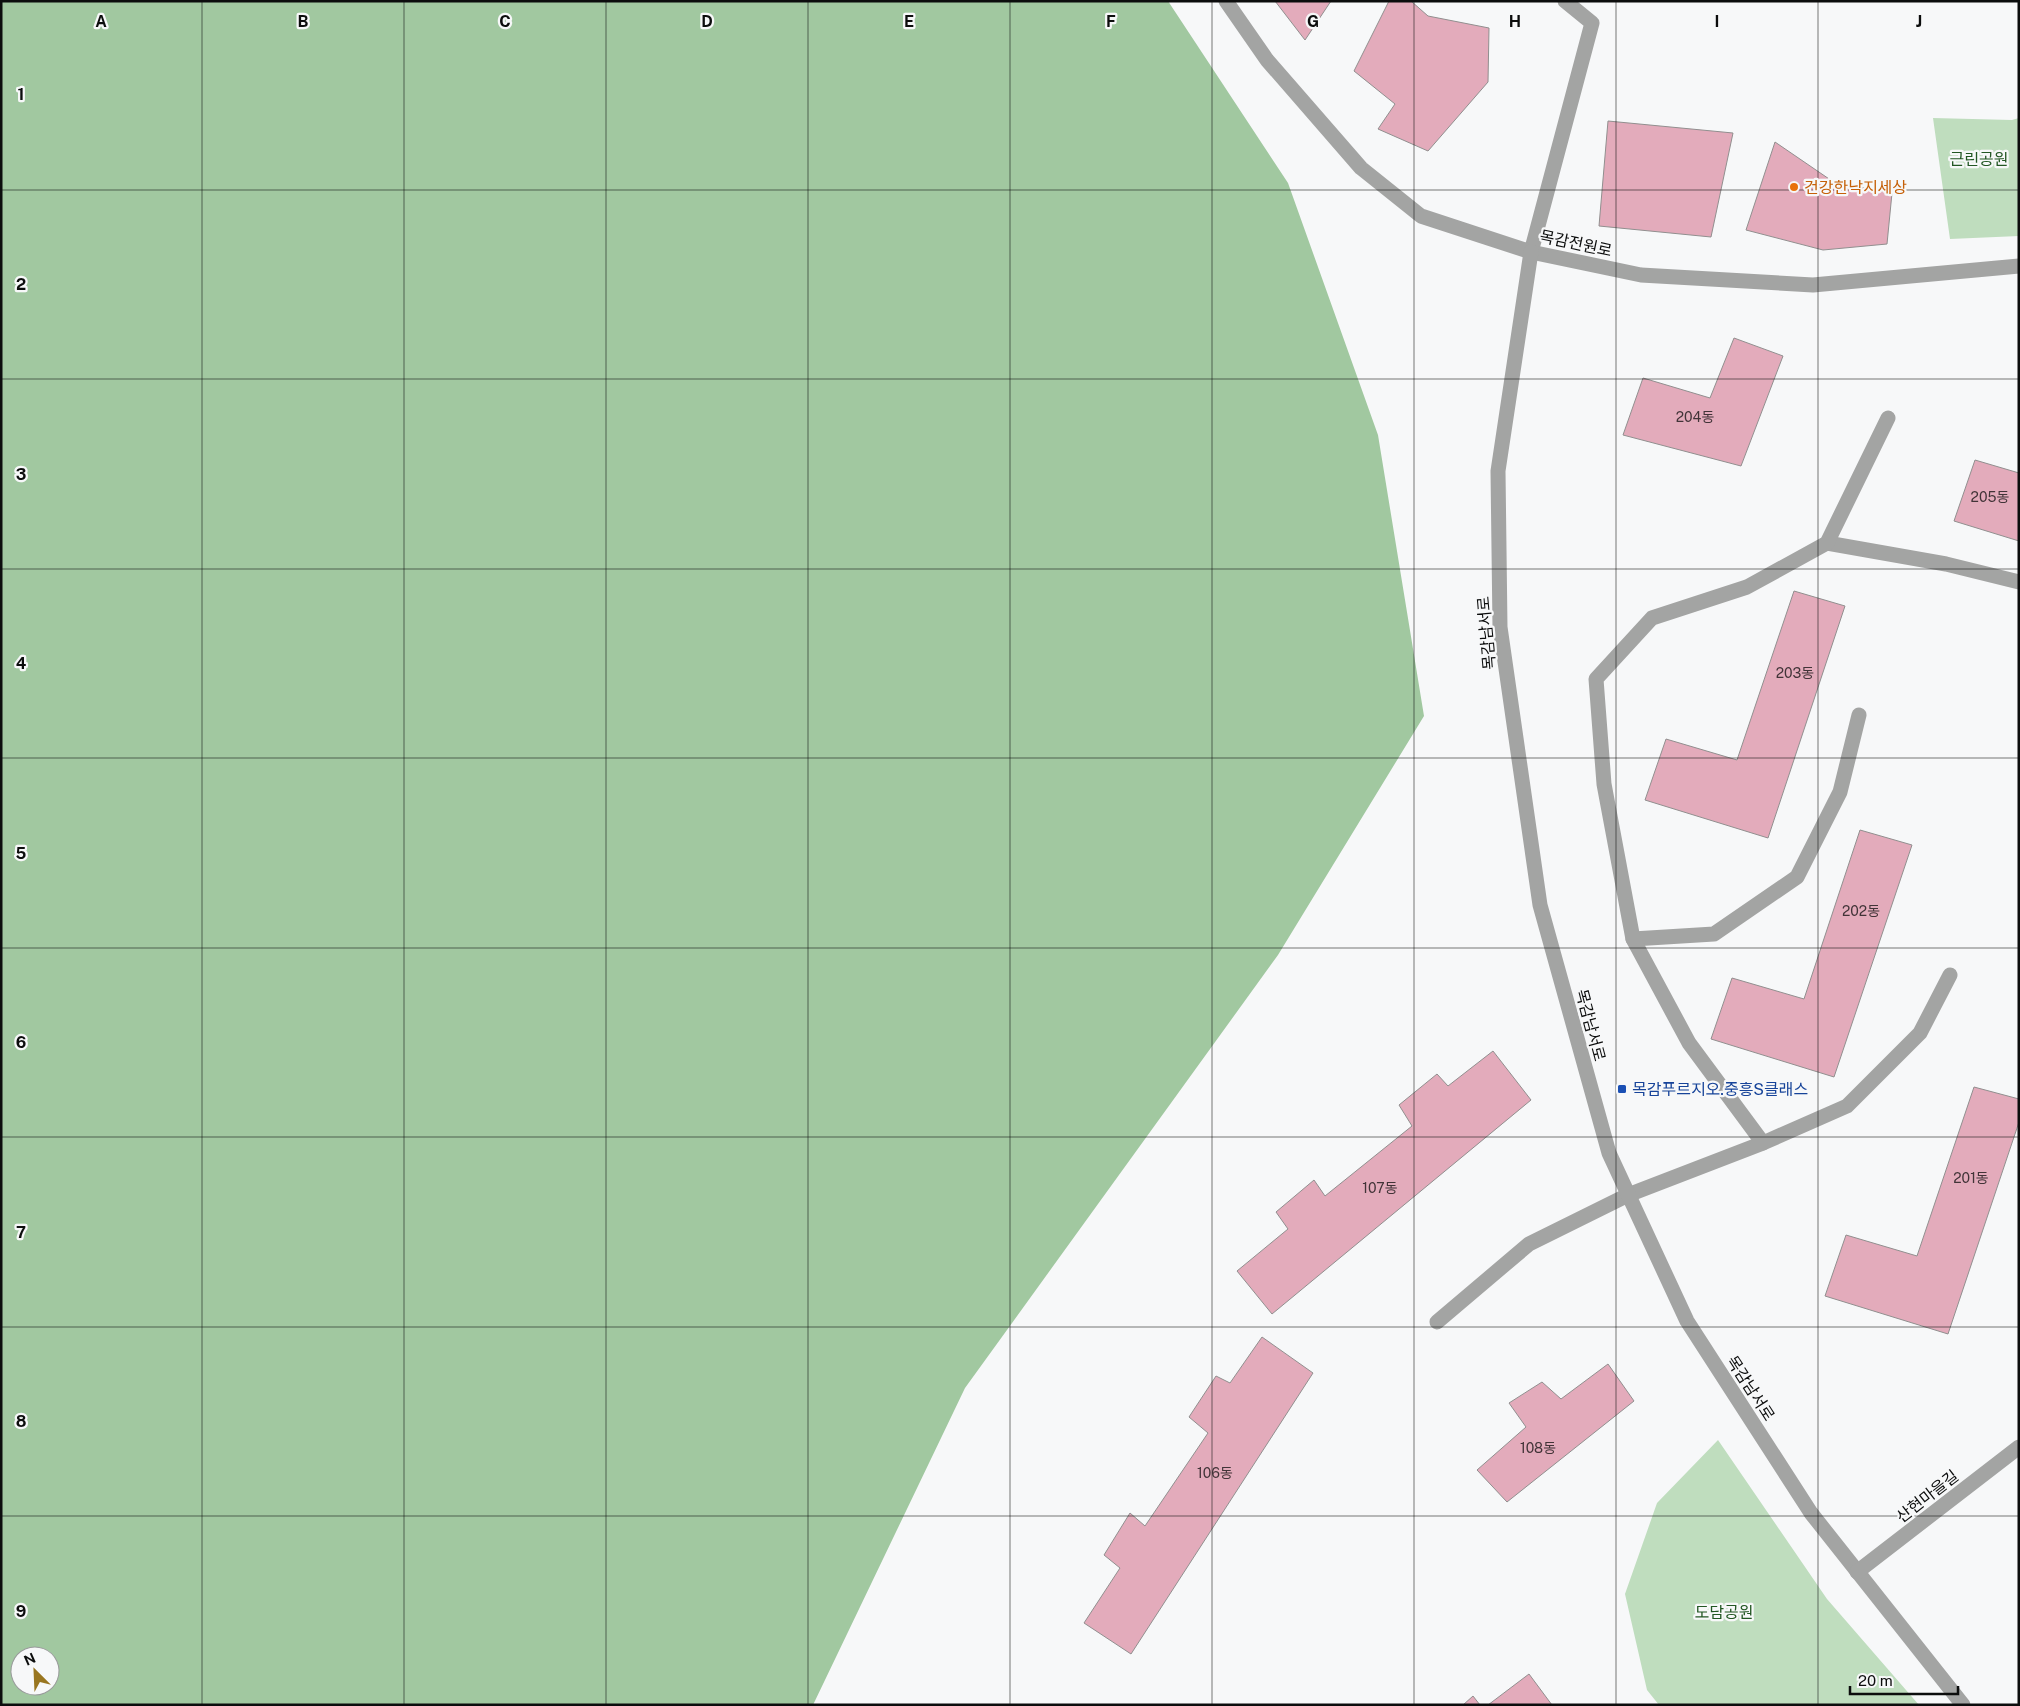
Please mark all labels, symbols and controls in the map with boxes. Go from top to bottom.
text: A [95,12,107,31]
text: B [298,12,309,31]
text: C [499,12,511,31]
text: D [701,12,713,31]
text: E [904,12,914,31]
text: F [1106,12,1116,31]
text: G [1307,12,1319,31]
text: H [1509,12,1521,31]
text: I [1715,12,1719,31]
text: J [1916,12,1922,31]
text: 1 [18,85,24,104]
park label: 근린공원 [1950,150,2008,169]
place label: 건강한낙지세상 [1804,178,1907,197]
marker: 건강한낙지세상 [1788,181,1800,193]
street label: 목감전원로 [1538,227,1614,260]
text: 2 [16,275,26,294]
house number: 204동 [1676,409,1714,425]
text: 3 [16,465,26,484]
house number: 205동 [1971,489,2009,505]
street label: 목감남서로 [1474,595,1499,670]
text: 4 [16,654,27,673]
house number: 203동 [1776,665,1814,681]
text: 5 [16,844,27,863]
house number: 202동 [1842,903,1880,919]
street label: 목감남서로 [1572,987,1609,1063]
text: 6 [16,1033,26,1052]
place label: 목감푸르지오.중흥S클래스 [1632,1080,1808,1099]
marker: 목감푸르지오.중흥S클래스 [1616,1083,1628,1095]
house number: 201동 [1953,1170,1989,1186]
house number: 107동 [1362,1180,1398,1196]
text: 7 [16,1223,26,1242]
street label: 목감남서로 [1723,1352,1779,1425]
text: 8 [16,1412,27,1431]
house number: 108동 [1520,1440,1556,1456]
house number: 106동 [1197,1465,1233,1481]
street label: 산현마을길 [1892,1466,1962,1527]
text: 9 [16,1602,26,1621]
park label: 도담공원 [1695,1603,1753,1622]
north arrow [10,1646,60,1696]
text: N [21,1650,38,1669]
scale bar [1850,1664,1958,1696]
text: 20 m [1858,1672,1893,1689]

